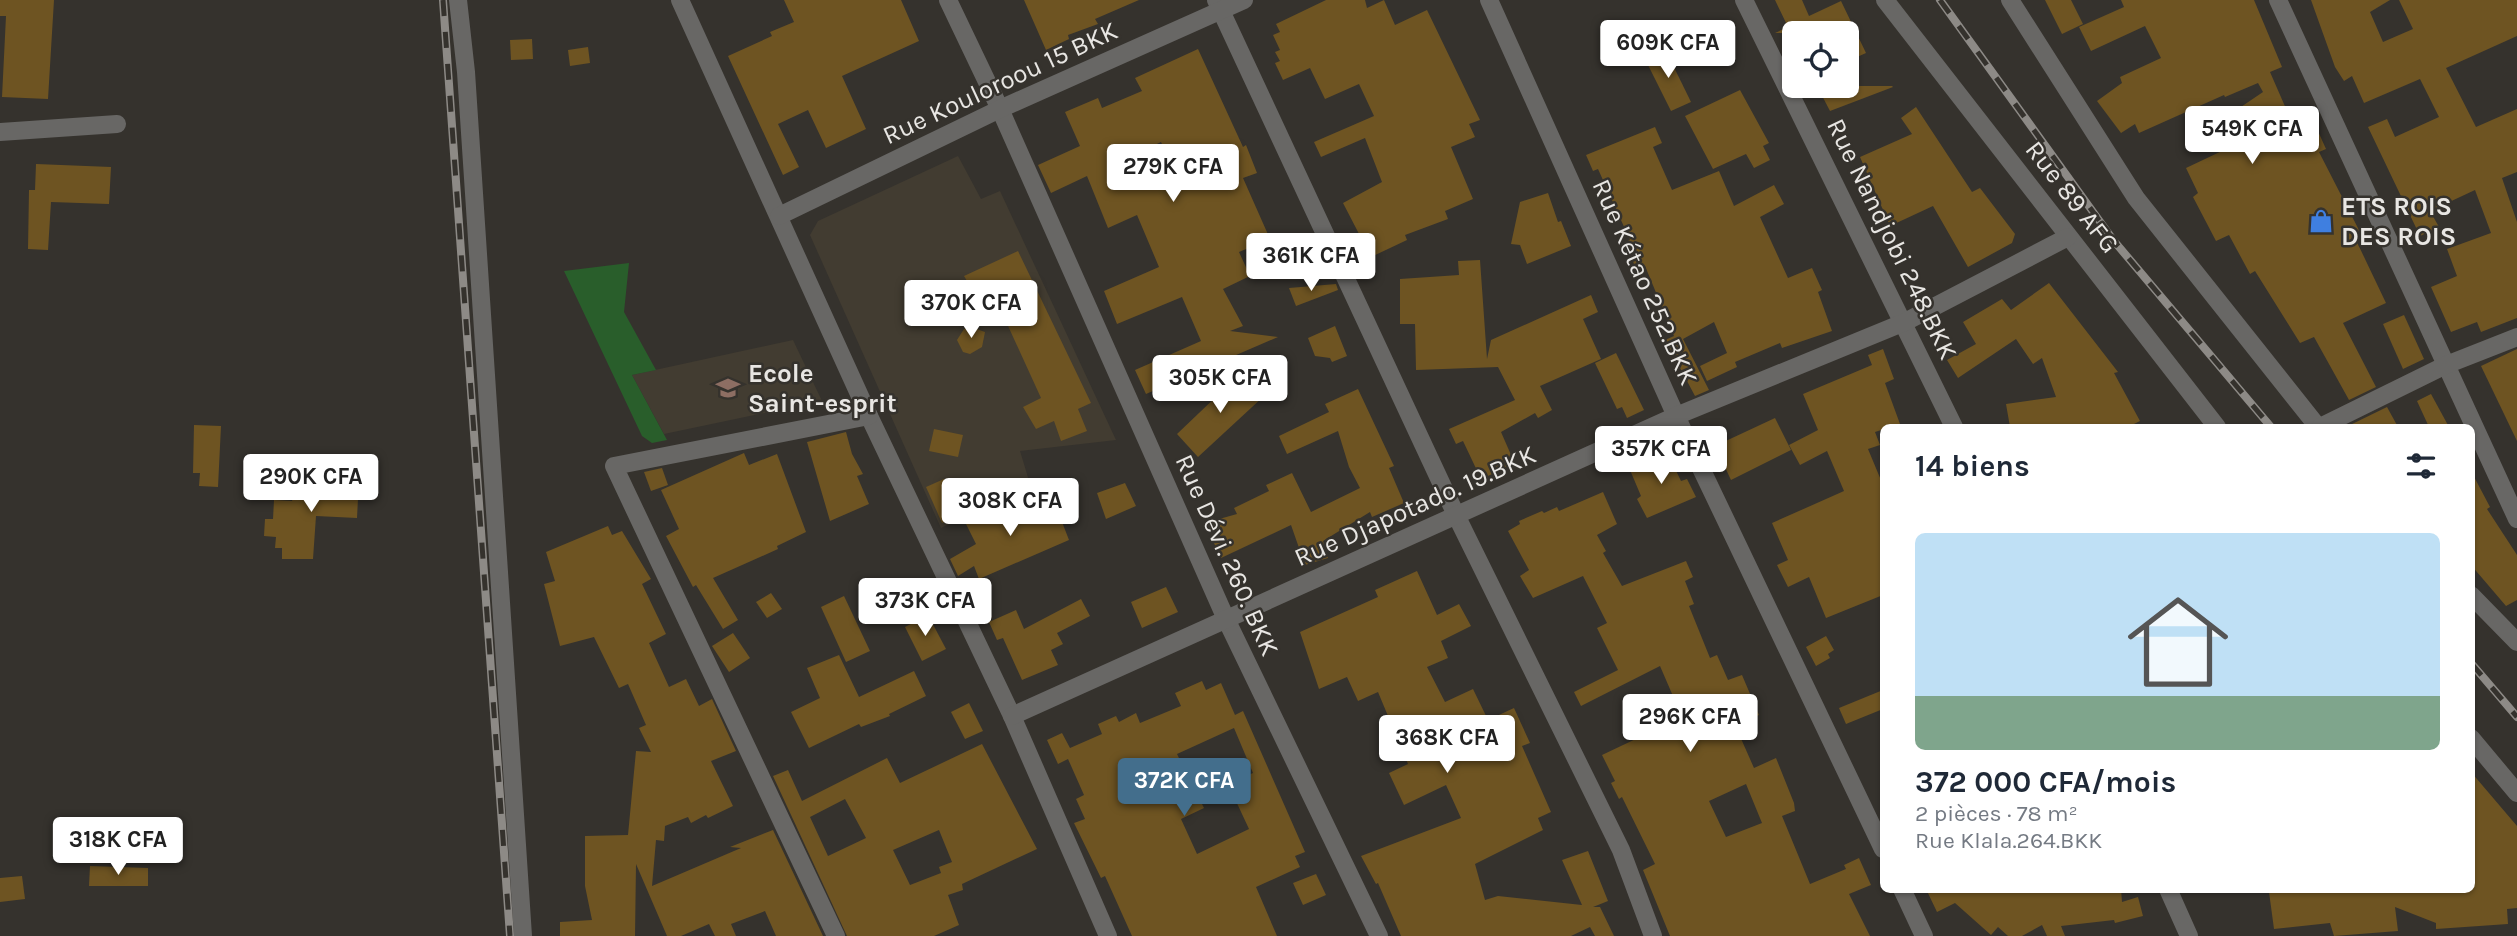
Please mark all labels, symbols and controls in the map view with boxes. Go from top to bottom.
street label: Rue Kouloroou 15 BKK [878,15,1122,151]
pin: 609K CFA [1596,20,1740,80]
map controls [1782,21,1859,98]
button: locate [1782,21,1859,98]
text: 609K CFA [1616,29,1720,56]
pin: 549K CFA [2180,106,2324,166]
street label: Rue Nandjobi 248.BKK [1820,114,1964,365]
text: 549K CFA [2201,115,2303,142]
street label: Rue 89 AFG [2019,135,2125,259]
pin: 279K CFA [1101,144,1245,204]
text: 279K CFA [1123,153,1223,180]
street label: Rue Kétao 252.BKK [1586,174,1704,390]
place label: ETS ROIS DES ROIS [2341,191,2456,252]
shop icon: ETS ROIS DES ROIS [2307,207,2335,235]
pin: 361K CFA [1239,233,1383,293]
text: 361K CFA [1262,242,1360,269]
pin: 370K CFA [899,280,1043,340]
text: 370K CFA [920,289,1022,316]
pin: 305K CFA [1148,356,1292,415]
place label: Ecole Saint-esprit [748,358,897,419]
text: 305K CFA [1168,364,1272,391]
school or university icon: Ecole Saint-esprit [714,374,742,402]
pin: 357K CFA [1589,426,1733,486]
text: 357K CFA [1611,435,1711,462]
street label: Rue Djapotado. 19.BKK [1290,439,1541,573]
icon: filters [2402,447,2440,485]
text: 14 biens [1915,448,2030,484]
street label: Rue Dévi. 260. BKK [1169,449,1285,661]
pin: 290K CFA [239,454,383,514]
text: 290K CFA [259,463,363,490]
pin: 308K CFA [938,478,1082,538]
text: 308K CFA [958,487,1062,514]
pin: 373K CFA [853,578,997,638]
icon: home [2115,579,2241,705]
text: 373K CFA [875,587,975,614]
pin: 296K CFA [1618,694,1762,754]
text: 296K CFA [1639,703,1741,730]
pin: 368K CFA [1375,716,1519,775]
text: 368K CFA [1395,724,1499,751]
pin: 372K CFA [1112,758,1256,818]
text: 372 000 CFA/mois [1915,764,2176,800]
text: 372K CFA [1134,767,1234,794]
text: 2 pièces · 78 m² [1915,800,2078,827]
pin: 318K CFA [46,818,190,877]
text: 318K CFA [69,826,167,853]
text: Rue Klala.264.BKK [1915,827,2102,854]

